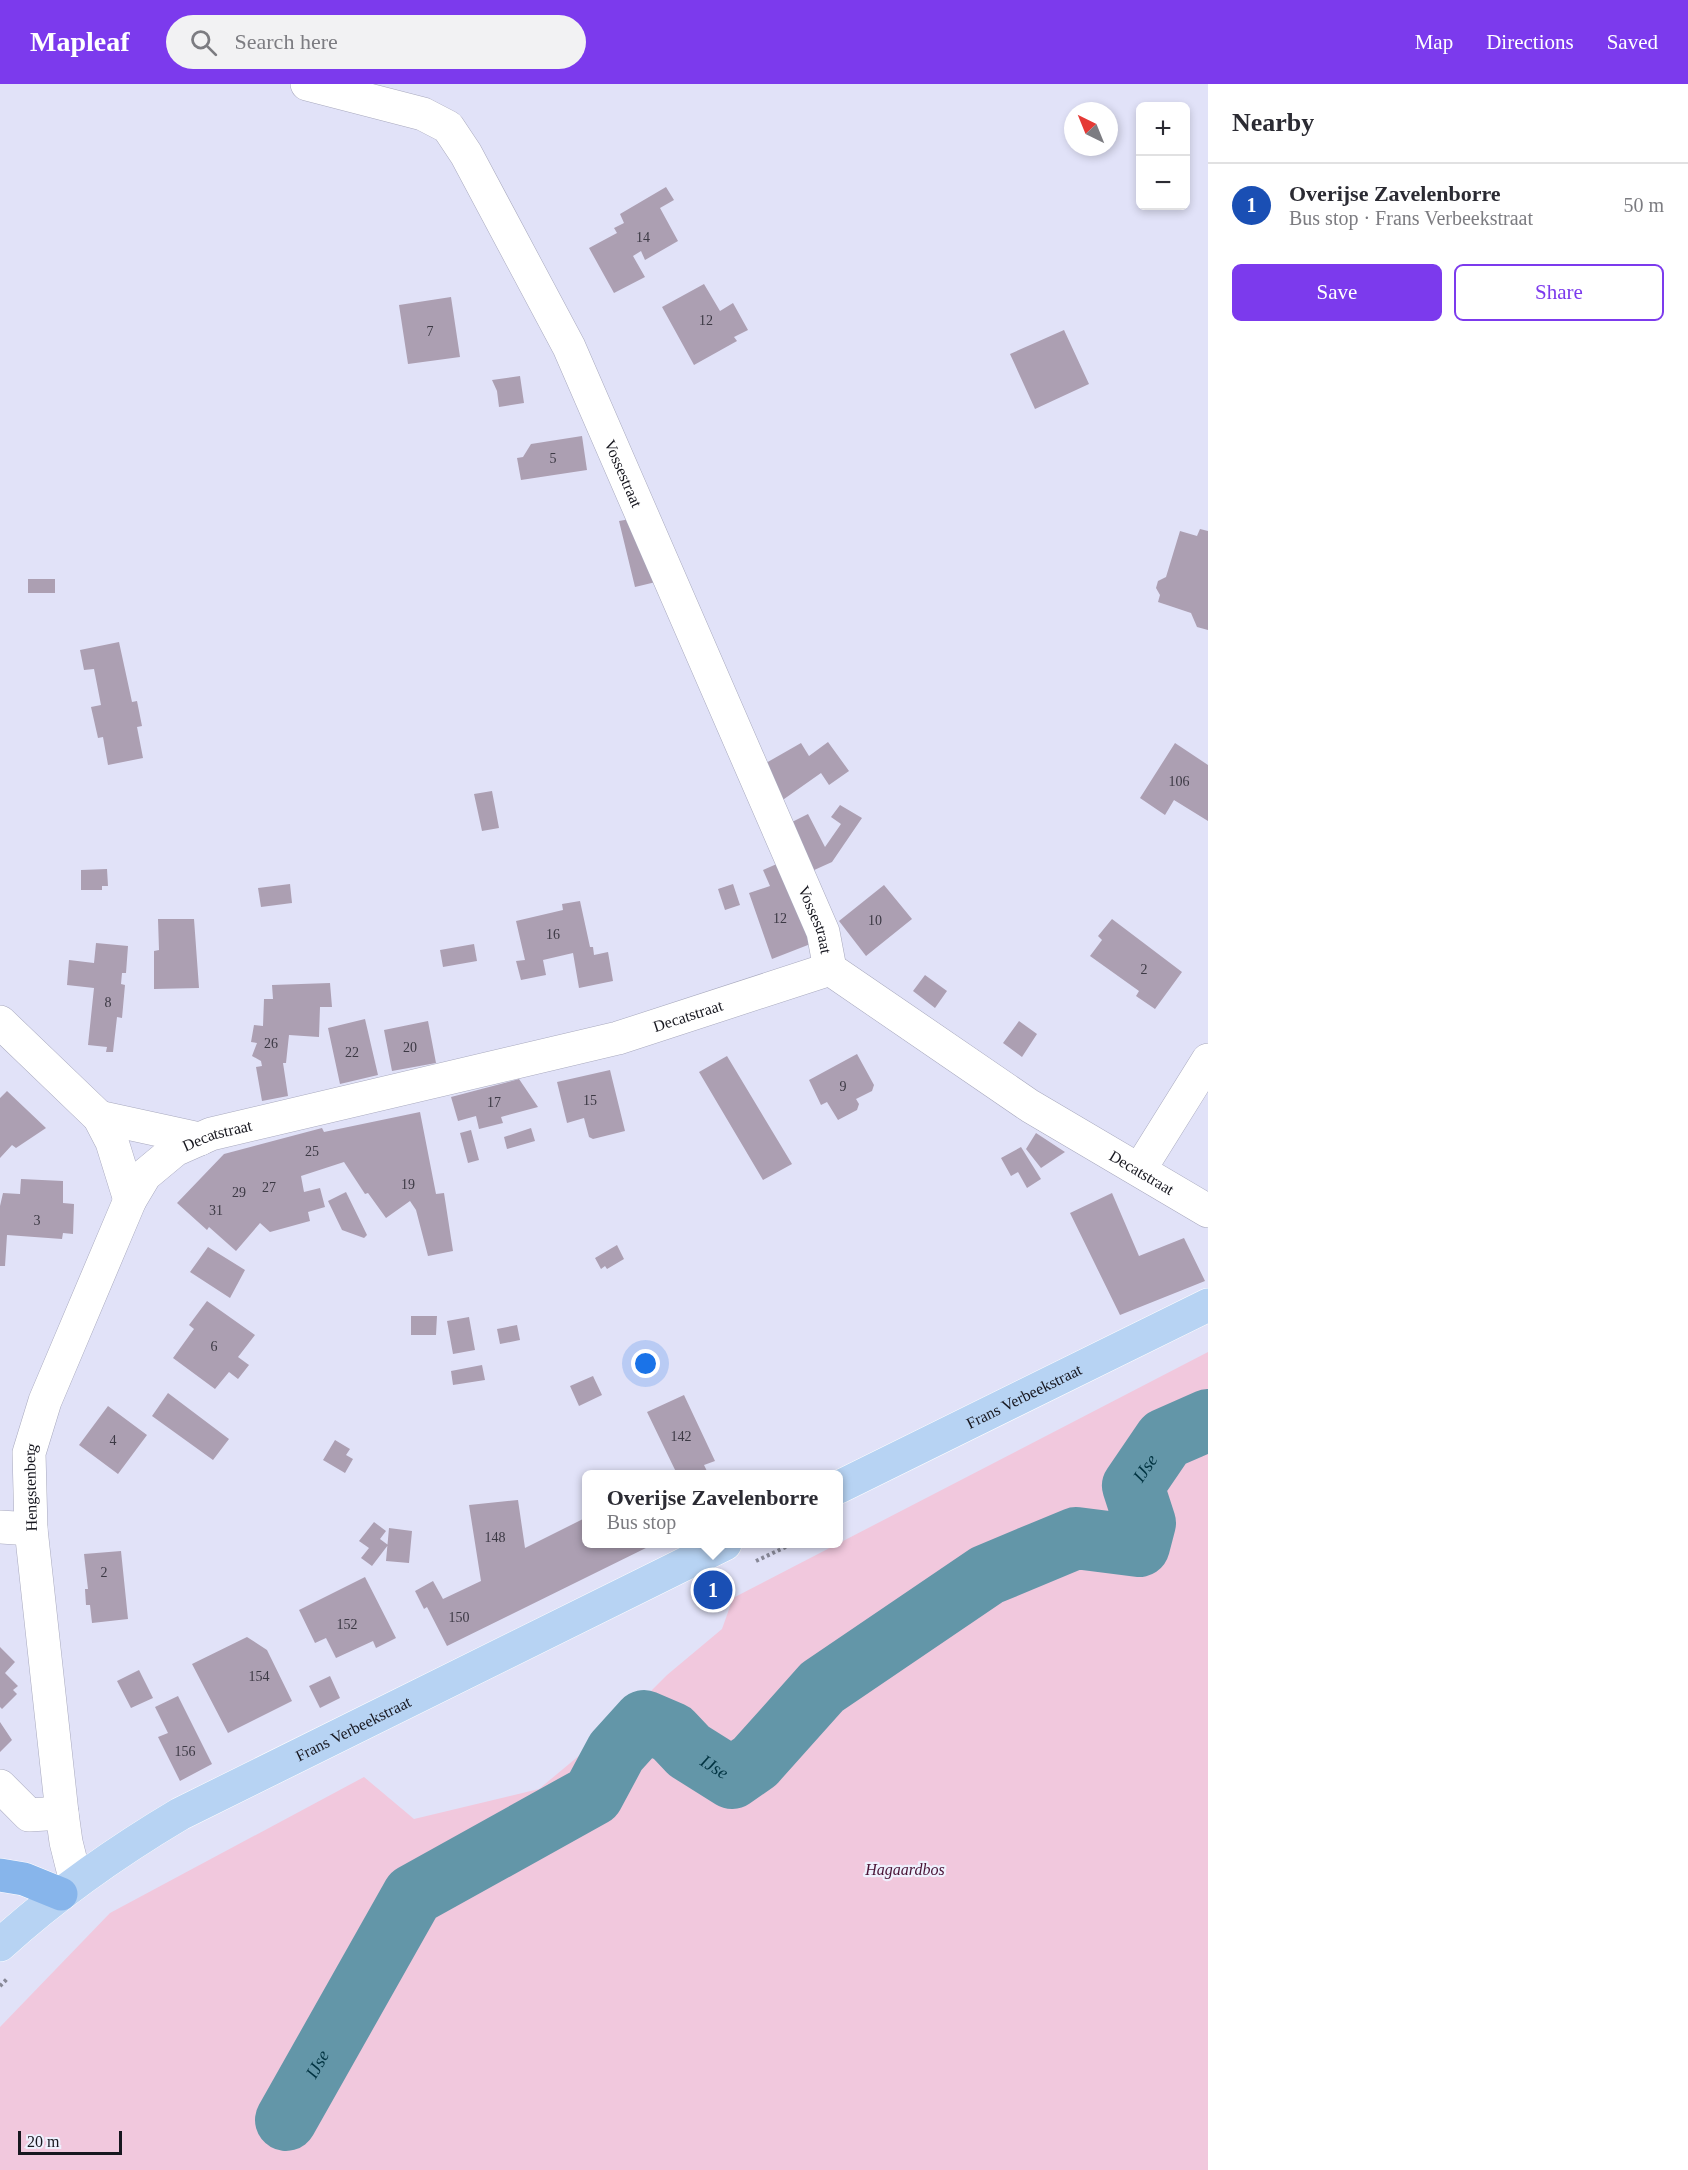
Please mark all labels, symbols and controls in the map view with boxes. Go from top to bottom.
search box [166,15,586,69]
text: Mapleaf [30,26,130,57]
icon: search [187,26,220,59]
text: Search here [235,29,338,54]
text: Map [1415,30,1453,54]
text: Directions [1486,30,1574,54]
text: Saved [1607,30,1658,54]
north arrow [1064,102,1118,156]
map controls [1136,102,1190,210]
button: + [1136,102,1190,156]
text: Nearby [1232,108,1314,137]
button: − [1136,156,1190,210]
text: Overijse Zavelenborre [1289,181,1501,206]
text: 1 [1247,194,1257,216]
text: 50 m [1623,194,1664,216]
text: Bus stop · Frans Verbeekstraat [1289,207,1533,229]
house number: 14 [636,230,650,245]
button: Save [1232,264,1442,321]
button: Share [1454,264,1664,321]
house number: 12 [699,313,713,328]
house number: 7 [427,324,434,339]
street label: Vossestraat [601,437,646,510]
house number: 5 [550,451,557,466]
house number: 106 [1169,774,1190,789]
street label: Vossestraat [795,883,835,956]
house number: 12 [773,911,787,926]
house number: 10 [868,913,882,928]
house number: 16 [546,927,560,942]
house number: 2 [1141,962,1148,977]
house number: 8 [105,995,112,1010]
street label: Decatstraat [651,996,725,1035]
house number: 26 [264,1036,278,1051]
house number: 20 [403,1040,417,1055]
house number: 22 [345,1045,359,1060]
house number: 9 [840,1079,847,1094]
house number: 15 [583,1093,597,1108]
house number: 17 [487,1095,501,1110]
street label: Decatstraat [180,1117,254,1155]
house number: 25 [305,1144,319,1159]
street label: Decatstraat [1106,1147,1178,1198]
house number: 19 [401,1177,415,1192]
house number: 27 [262,1180,276,1195]
house number: 29 [232,1185,246,1200]
house number: 31 [209,1203,223,1218]
house number: 3 [34,1213,41,1228]
house number: 6 [211,1339,218,1354]
your location [631,1349,660,1378]
street label: Frans Verbeekstraat [964,1360,1085,1432]
house number: 142 [671,1429,692,1444]
house number: 4 [110,1433,117,1448]
street label: Hengstenberg [21,1441,42,1532]
water label: IJse [1128,1451,1162,1487]
popup [582,1470,843,1548]
text: Overijse Zavelenborre [607,1485,818,1510]
text: Bus stop [607,1511,676,1533]
house number: 148 [485,1530,506,1545]
house number: 2 [101,1565,108,1580]
pin: 1 [694,1568,732,1612]
house number: 150 [449,1610,470,1625]
house number: 152 [337,1617,358,1632]
house number: 154 [249,1669,270,1684]
street label: Frans Verbeekstraat [293,1693,414,1764]
house number: 156 [175,1744,196,1759]
water label: IJse [696,1750,732,1783]
park label: Hagaardbos [864,1861,945,1879]
water label: IJse [301,2047,333,2083]
scale bar [18,2128,122,2156]
text: 20 m [27,2133,59,2150]

